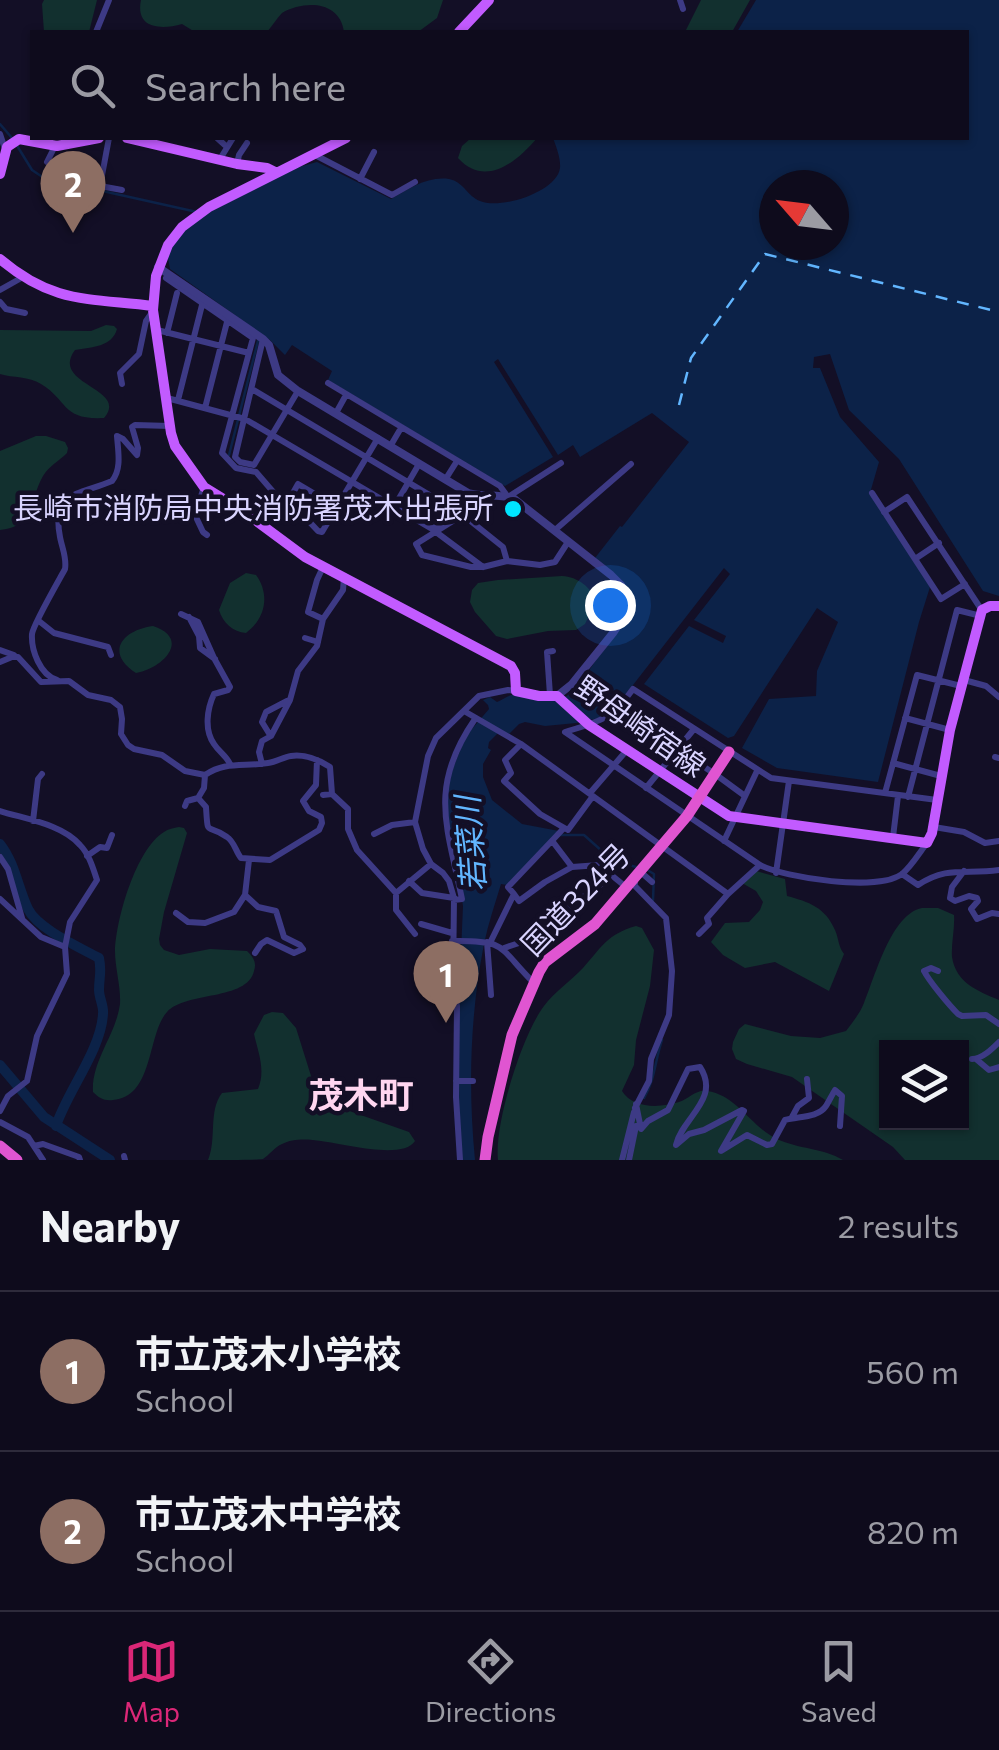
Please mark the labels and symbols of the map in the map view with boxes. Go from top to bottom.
pin: 2 [40,150,106,233]
north arrow [759,170,849,260]
place label: 長崎市消防局中央消防署茂木出張所 [13,488,493,525]
marker: 長崎市消防局中央消防署茂木出張所 [502,498,524,520]
your location [585,580,636,631]
street label: 野母崎宿線 [569,667,713,783]
water label: 若菜川 [445,792,492,893]
street label: 国道324号 [512,835,637,962]
pin: 1 [414,940,478,1023]
district label: 茂木町 [308,1072,414,1115]

